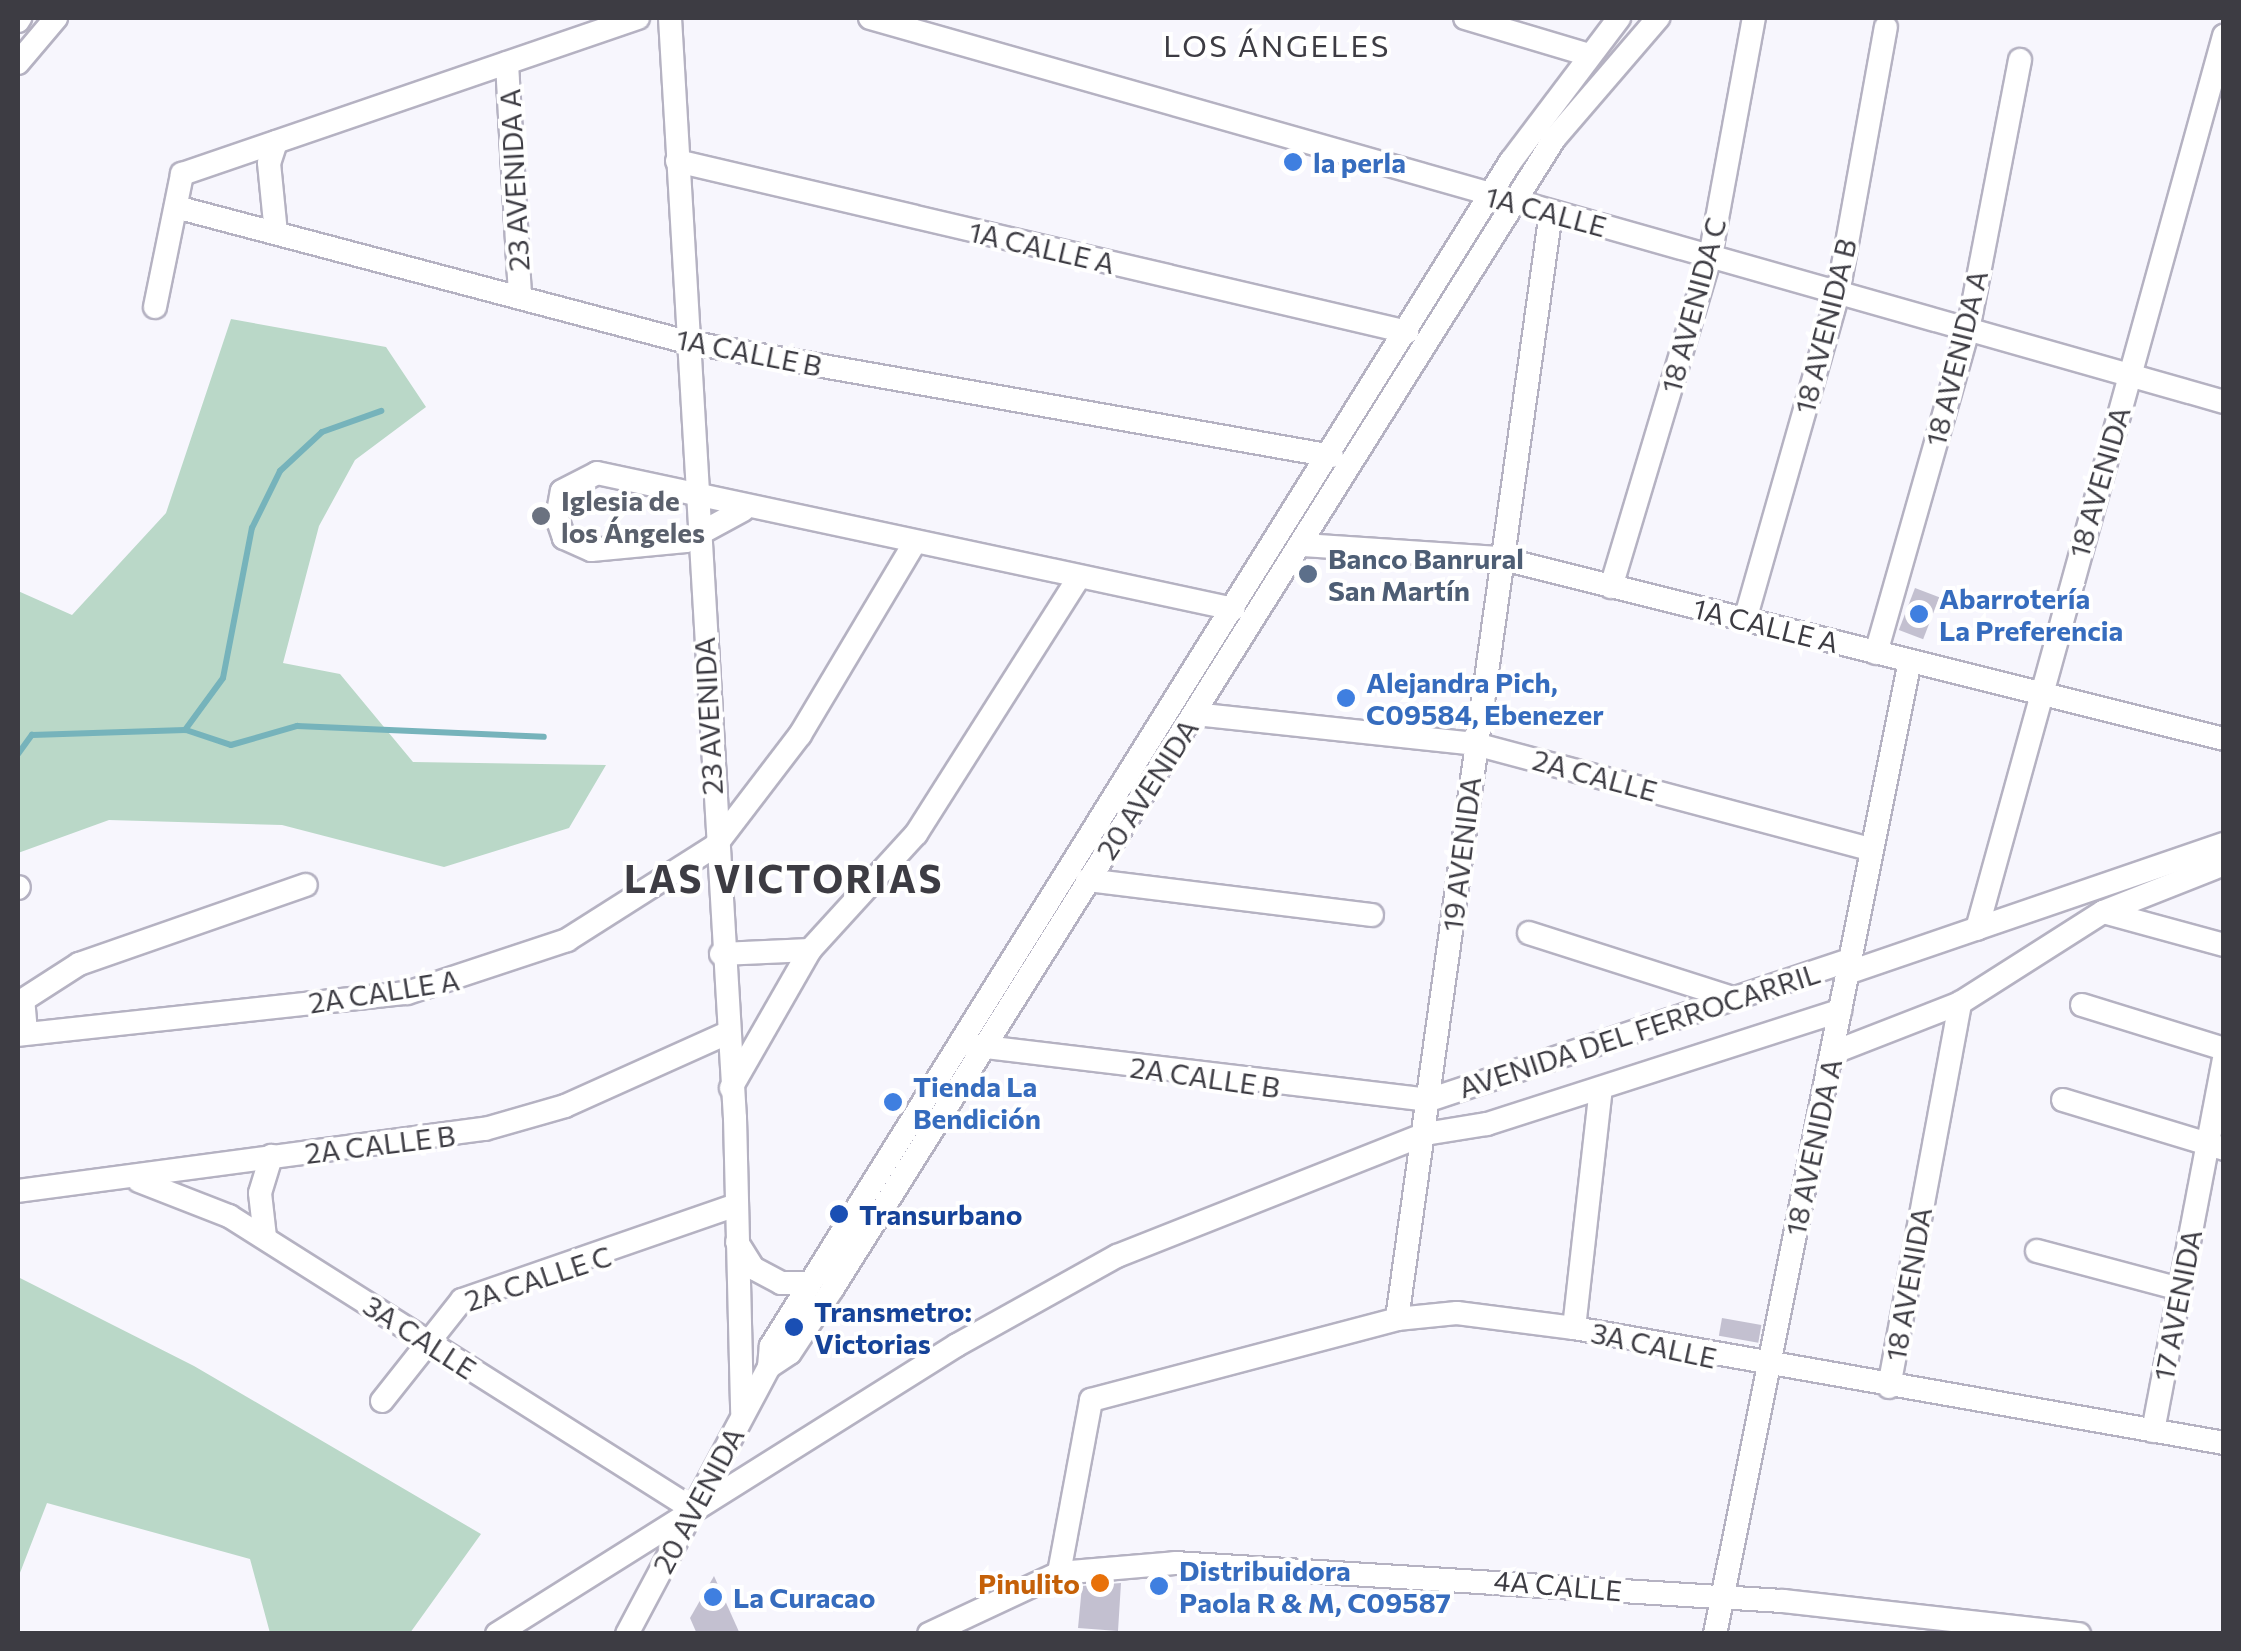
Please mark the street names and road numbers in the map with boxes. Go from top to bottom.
street label: 23 AVENIDA A [492,88,536,272]
street label: 1A CALLE [1482,179,1610,243]
street label: 1A CALLE A [966,214,1118,280]
street label: 18 AVENIDA C [1653,214,1733,396]
street label: 18 AVENIDA B [1787,235,1863,417]
street label: 18 AVENIDA A [1918,267,1994,449]
street label: 1A CALLE B [674,321,824,383]
street label: 18 AVENIDA [2061,403,2137,561]
street label: 1A CALLE A [1690,591,1842,659]
street label: 23 AVENIDA [687,636,729,796]
street label: 20 AVENIDA [1089,713,1205,865]
street label: 2A CALLE [1529,742,1661,808]
street label: 19 AVENIDA [1435,775,1487,933]
street label: AVENIDA DEL FERROCARRIL [1454,956,1824,1104]
street label: 2A CALLE A [306,963,462,1019]
street label: 2A CALLE B [1128,1050,1282,1104]
street label: 18 AVENIDA A [1778,1055,1848,1239]
street label: 2A CALLE B [303,1118,457,1170]
street label: 18 AVENIDA [1878,1205,1938,1363]
street label: 17 AVENIDA [2146,1227,2208,1383]
street label: 2A CALLE C [461,1239,615,1317]
street label: 3A CALLE [358,1288,482,1386]
street label: 3A CALLE [1588,1315,1720,1375]
street label: 20 AVENIDA [646,1421,750,1579]
street label: 4A CALLE [1492,1563,1624,1607]

